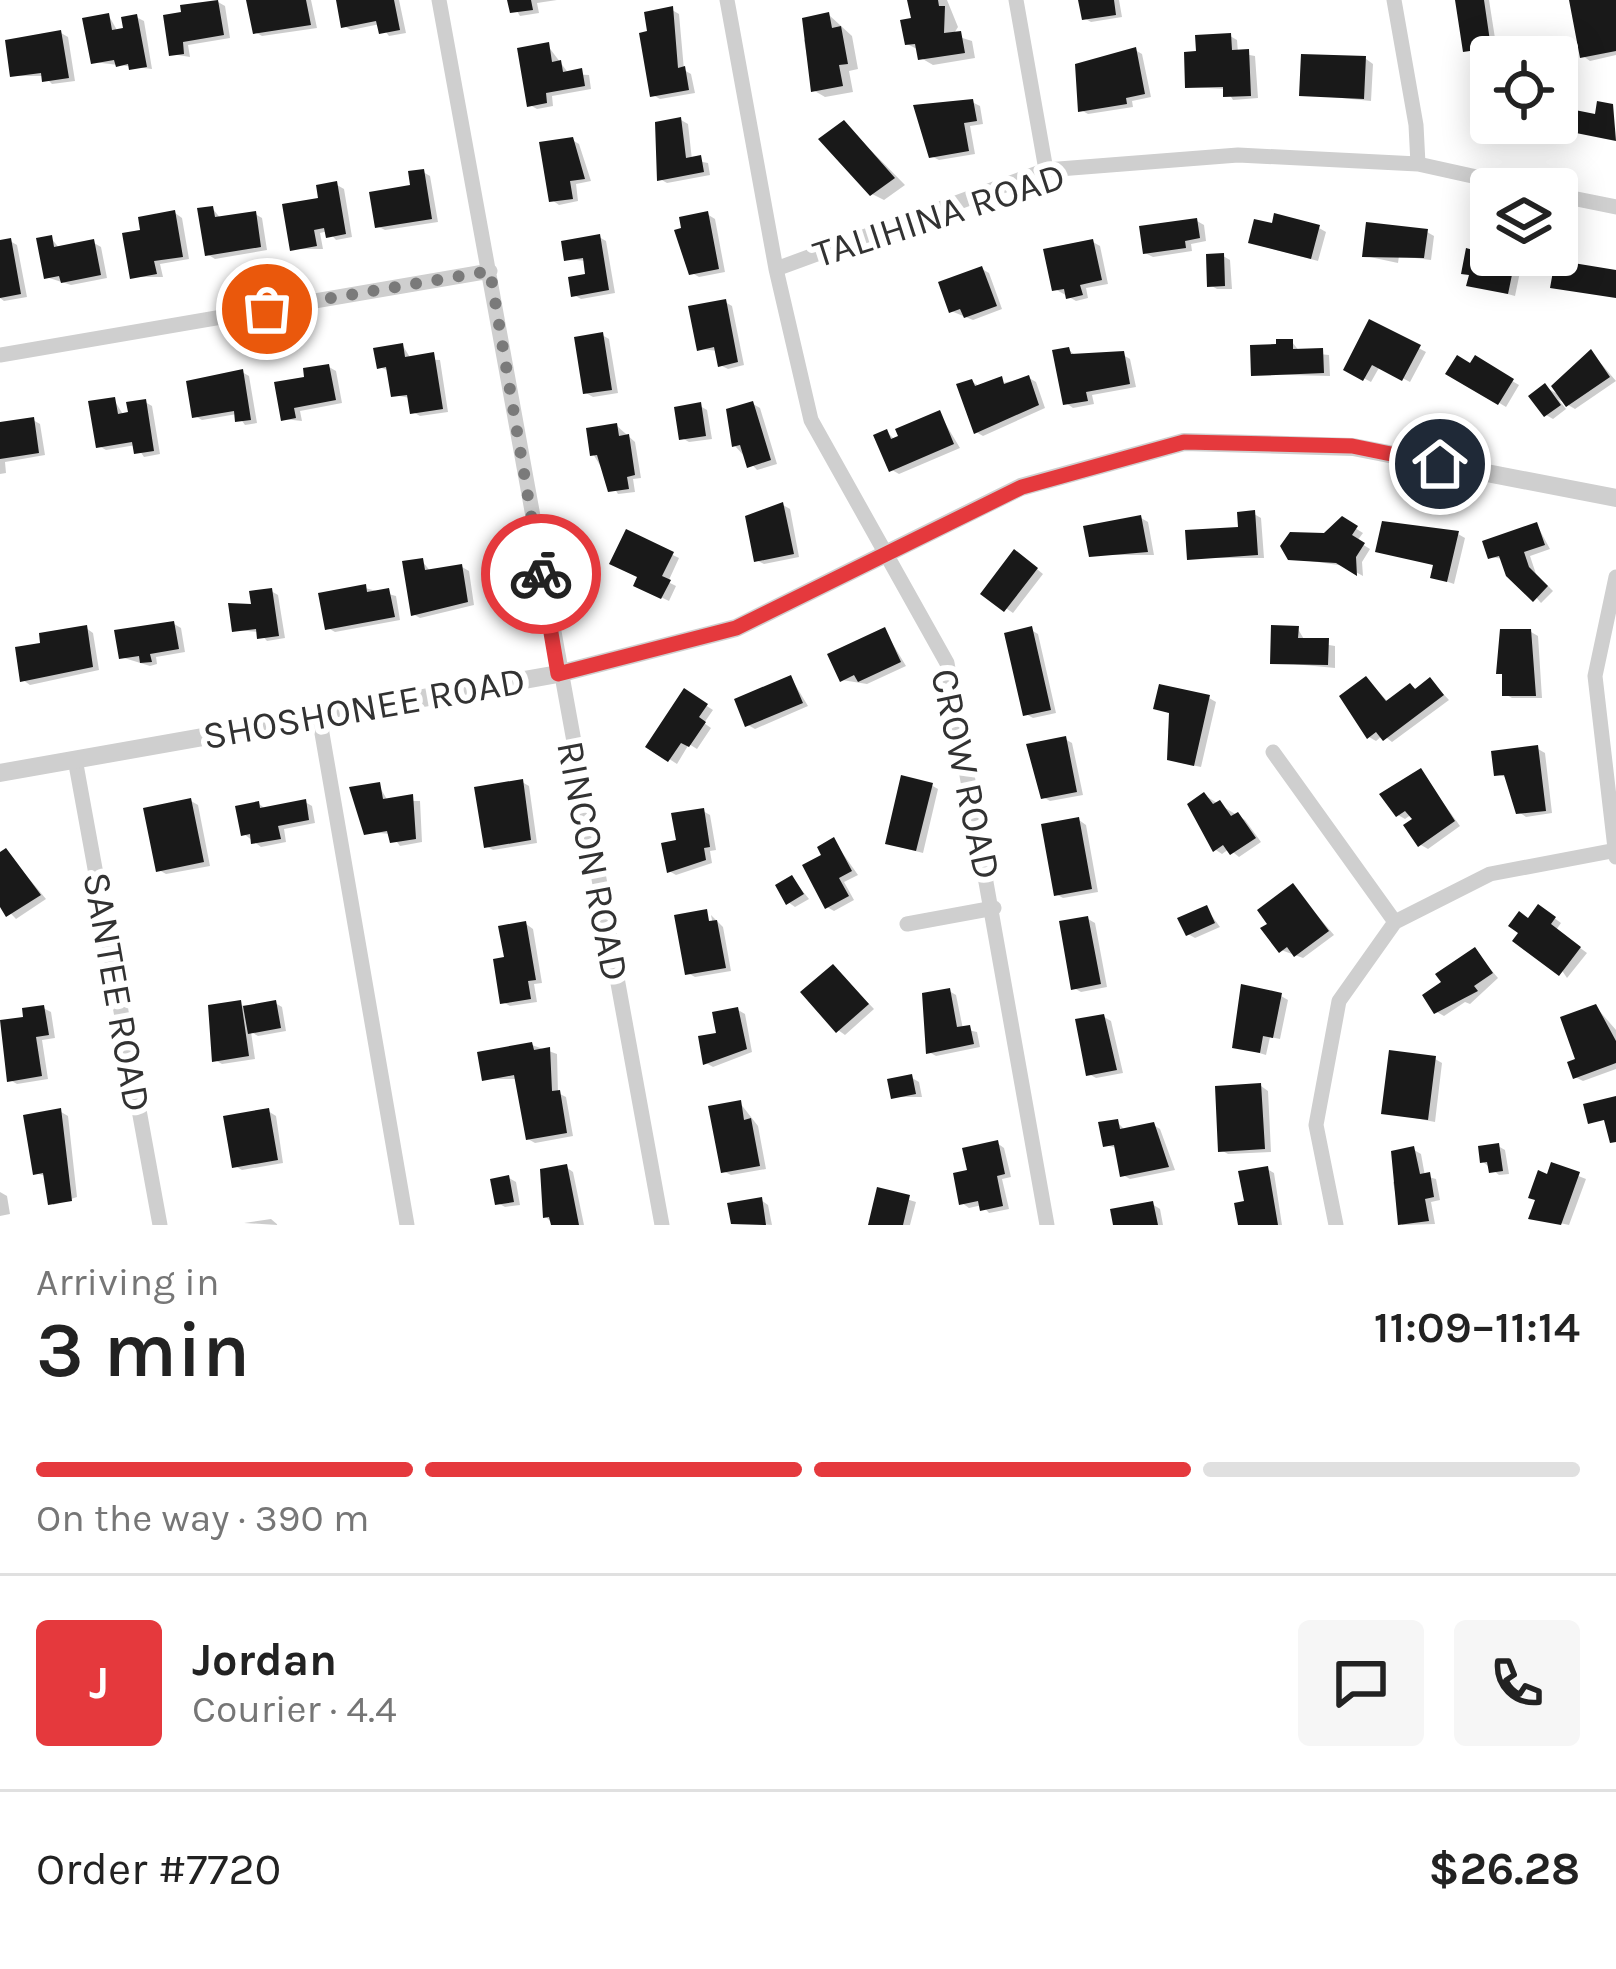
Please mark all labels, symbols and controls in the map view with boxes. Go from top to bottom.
map controls [1470,36,1578,276]
button: locate [1470,36,1578,144]
street label: TALIHINA ROAD [807,153,1071,277]
button: layers [1470,168,1578,276]
pin [216,258,318,360]
icon: bag [234,276,300,342]
pin [1389,413,1491,515]
icon: home [1407,431,1473,497]
courier [481,514,601,634]
icon: bike [508,541,574,607]
street label: SHOSHONEE ROAD [199,657,529,759]
street label: CROW ROAD [921,664,1011,884]
street label: RINCON ROAD [547,737,639,985]
street label: SANTEE ROAD [73,869,161,1115]
text: Arriving in [36,1259,219,1305]
text: 11:09–11:14 [1374,1301,1580,1353]
text: 3 min [36,1304,250,1396]
text: On the way · 390 m [36,1495,369,1541]
button: chat [1298,1620,1424,1746]
button: phone [1454,1620,1580,1746]
text: Jordan [192,1634,337,1686]
text: J [89,1657,109,1709]
text: Courier · 4.4 [192,1686,397,1732]
text: Order #7720 [36,1843,281,1895]
text: $26.28 [1428,1843,1580,1895]

